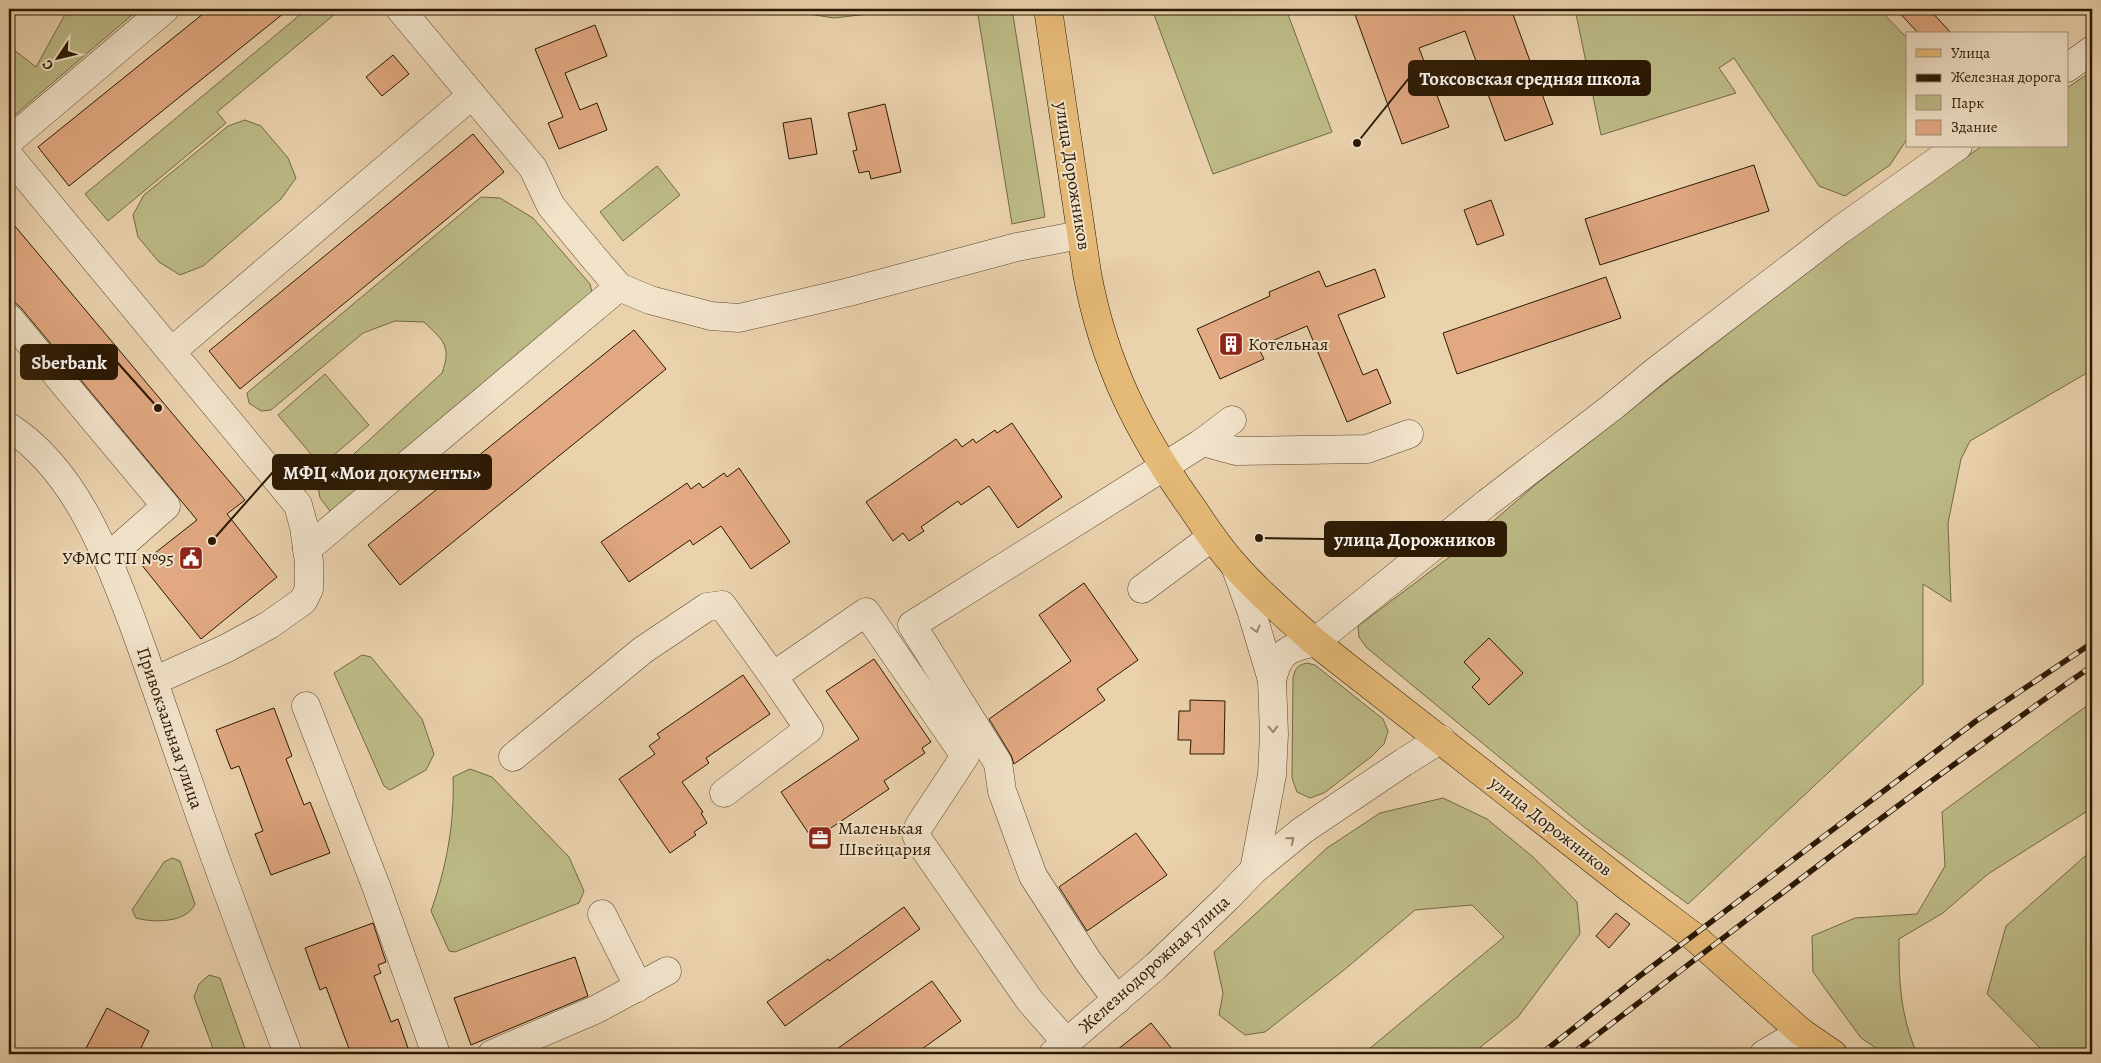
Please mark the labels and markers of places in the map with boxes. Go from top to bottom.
callout: Токсовская средняя школа [1409,61,1650,95]
building icon: Котельная [1218,331,1244,357]
place label: Котельная [1248,332,1329,356]
callout: Sberbank [21,345,117,379]
callout: МФЦ «Мои документы» [273,455,491,489]
callout: улица Дорожников [1325,522,1506,556]
public building icon: УФМС ТП №95 [178,545,204,571]
place label: УФМС ТП №95 [62,546,174,570]
place label: Маленькая Швейцария [838,816,931,861]
office icon: Маленькая Швейцария [807,825,833,851]

